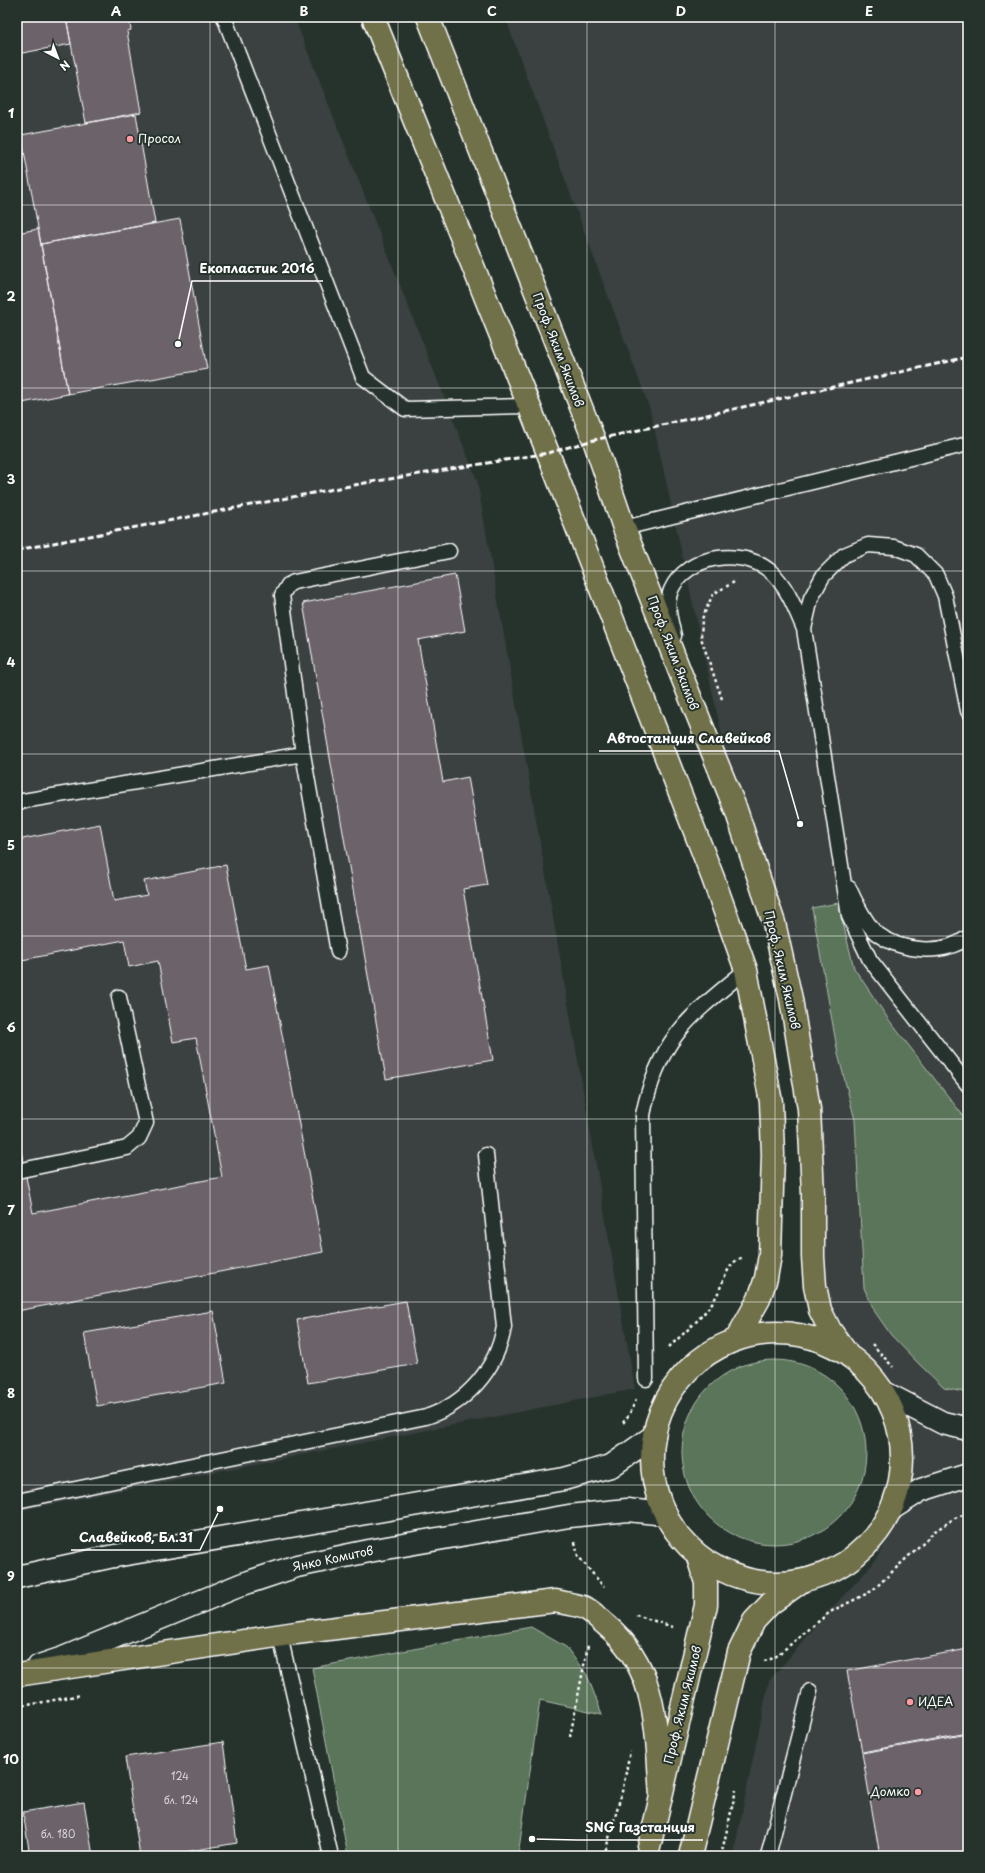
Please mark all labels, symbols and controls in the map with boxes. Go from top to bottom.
text: A [111,1,121,20]
text: B [300,1,309,20]
text: C [487,1,497,20]
text: D [676,1,686,20]
text: E [865,1,873,20]
north arrow [38,38,78,78]
text: N [56,57,74,75]
text: 1 [8,103,14,122]
place label: Просол [138,129,181,147]
marker: Просол [125,134,135,144]
callout: Екопластик 2016 [192,256,323,281]
text: Екопластик 2016 [199,258,315,277]
text: 2 [6,286,16,305]
street label: Проф. Яким Якимов [529,290,589,410]
text: 3 [7,469,16,488]
street label: Проф. Яким Якимов [644,593,704,713]
text: 4 [7,652,16,671]
callout: Автостанция Славейков [599,726,779,751]
text: Автостанция Славейков [607,728,771,747]
text: 5 [7,835,15,854]
street label: Проф. Яким Якимов [761,909,805,1031]
text: 6 [6,1017,16,1036]
text: 7 [7,1200,15,1219]
text: 8 [7,1383,15,1402]
callout: Славейков, Бл.31 [71,1525,200,1550]
text: Славейков, Бл.31 [79,1527,193,1546]
street label: Янко Комитов [291,1541,375,1575]
text: 9 [7,1566,15,1585]
street label: Проф. Яким Якимов [659,1644,705,1766]
place label: ИДЕА [918,1692,953,1710]
marker: ИДЕА [905,1697,915,1707]
text: 10 [3,1749,19,1768]
house number: 124 [171,1768,189,1783]
place label: Домко [870,1782,910,1800]
marker: Домко [913,1787,923,1797]
house number: бл. 124 [164,1792,199,1807]
callout: SNG Газстанция [577,1815,703,1840]
text: SNG Газстанция [585,1817,695,1836]
house number: бл. 180 [41,1826,75,1841]

